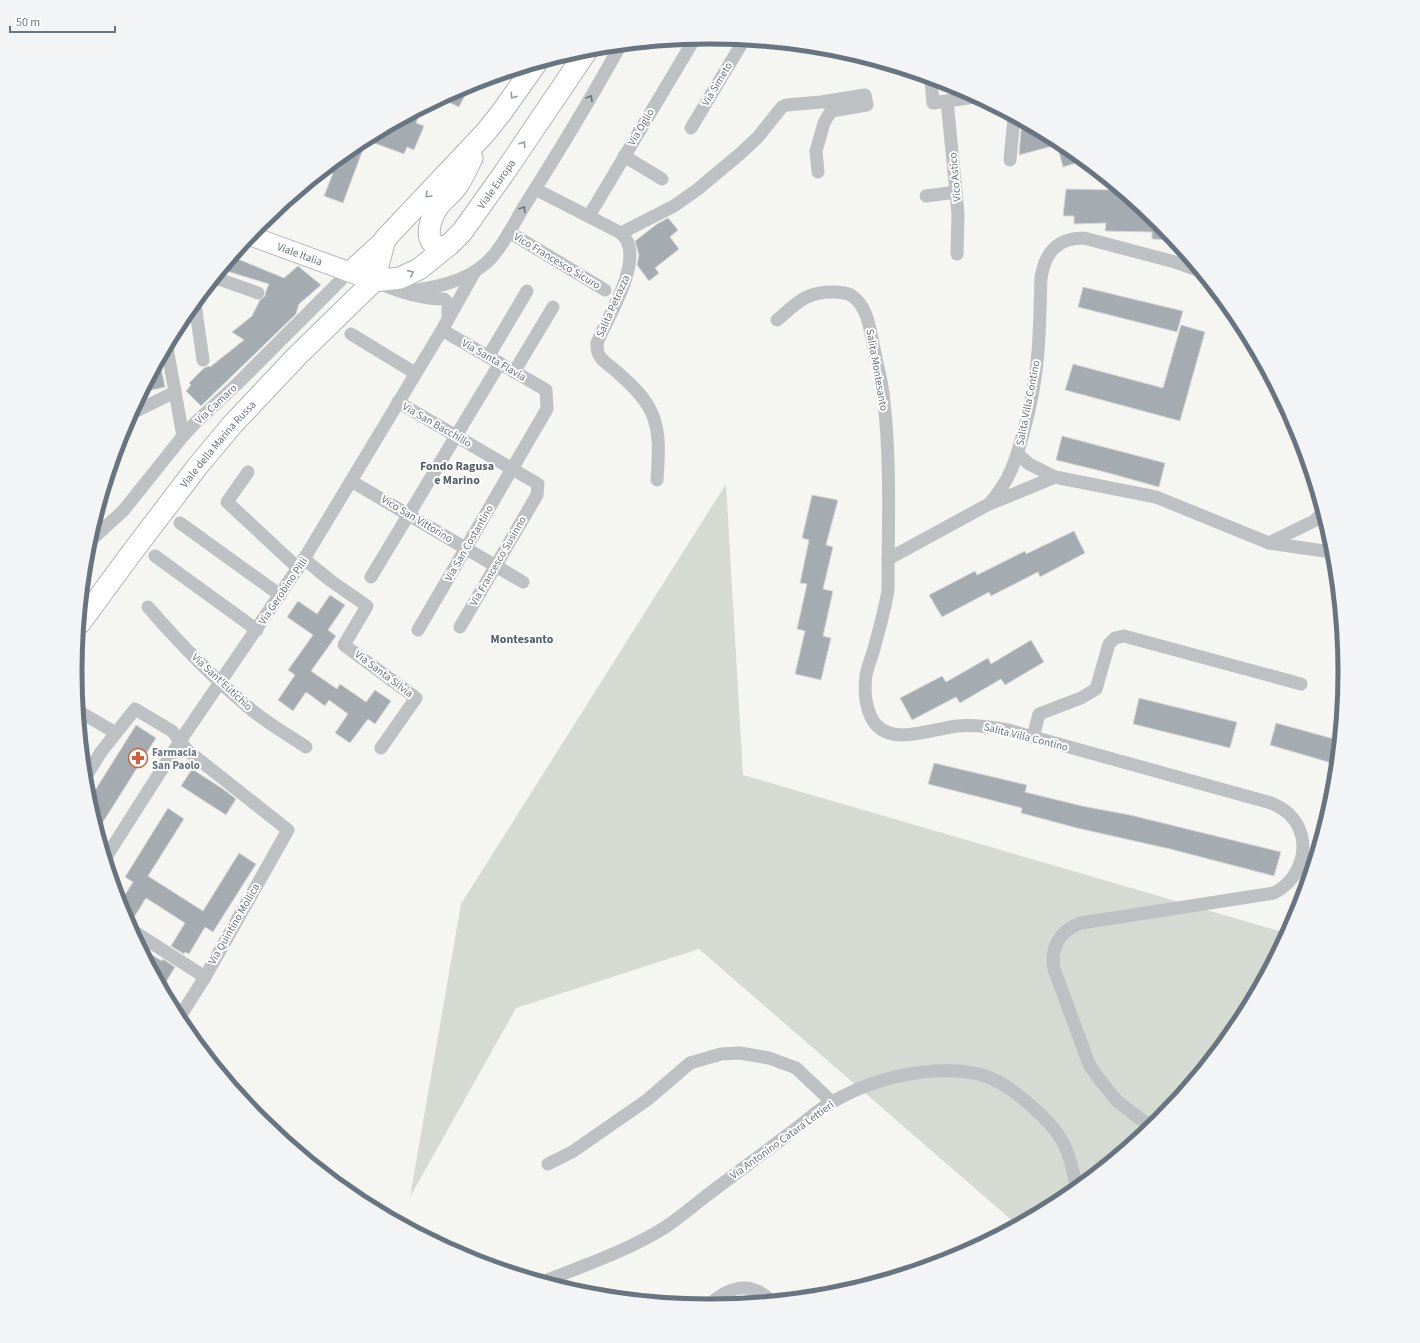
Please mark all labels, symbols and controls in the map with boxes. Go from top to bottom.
scale bar [10,8,115,34]
text: 50 m [16,14,40,31]
street label: Via Simeto [698,59,736,109]
one-way arrow [511,92,518,99]
one-way arrow [585,95,593,102]
street label: Via Oglio [624,106,658,148]
one-way arrow [518,142,525,149]
street label: Vico Astico [945,152,965,202]
street label: Viale Europa [473,156,519,212]
one-way arrow [425,190,433,198]
one-way arrow [518,206,525,213]
street label: Vico Francesco Sicuro [511,229,603,293]
street label: Viale Italia [275,239,325,269]
one-way arrow [407,270,415,278]
street label: Salita Petrazza [593,272,633,340]
street label: Salita Montesanto [862,328,892,412]
street label: Via Santa Flavia [459,336,529,384]
street label: Salita Villa Contino [1012,359,1044,447]
street label: Via Camaro [192,381,240,427]
street label: Viale della Marina Russa [176,397,259,491]
street label: Via San Bacchillo [400,399,474,451]
district label: Fondo Ragusa e Marino [420,458,494,489]
street label: Vico San Vittorino [378,492,456,546]
street label: Via San Costantino [441,502,497,584]
street label: Via Francesco Susinno [466,513,530,609]
street label: Via Gerobino Pilli [255,554,311,628]
district label: Montesanto [491,631,554,648]
street label: Via Santa Silvia [352,647,416,701]
street label: Via Sant'Eutichio [188,650,256,714]
street label: Salita Villa Contino [982,719,1070,755]
place label: Farmacia San Paolo [152,745,200,773]
pharmacy icon: Farmacia San Paolo [127,747,149,769]
street label: Via Quintino Mollica [205,881,263,967]
street label: Via Antonino Catara Lettieri [727,1097,837,1183]

